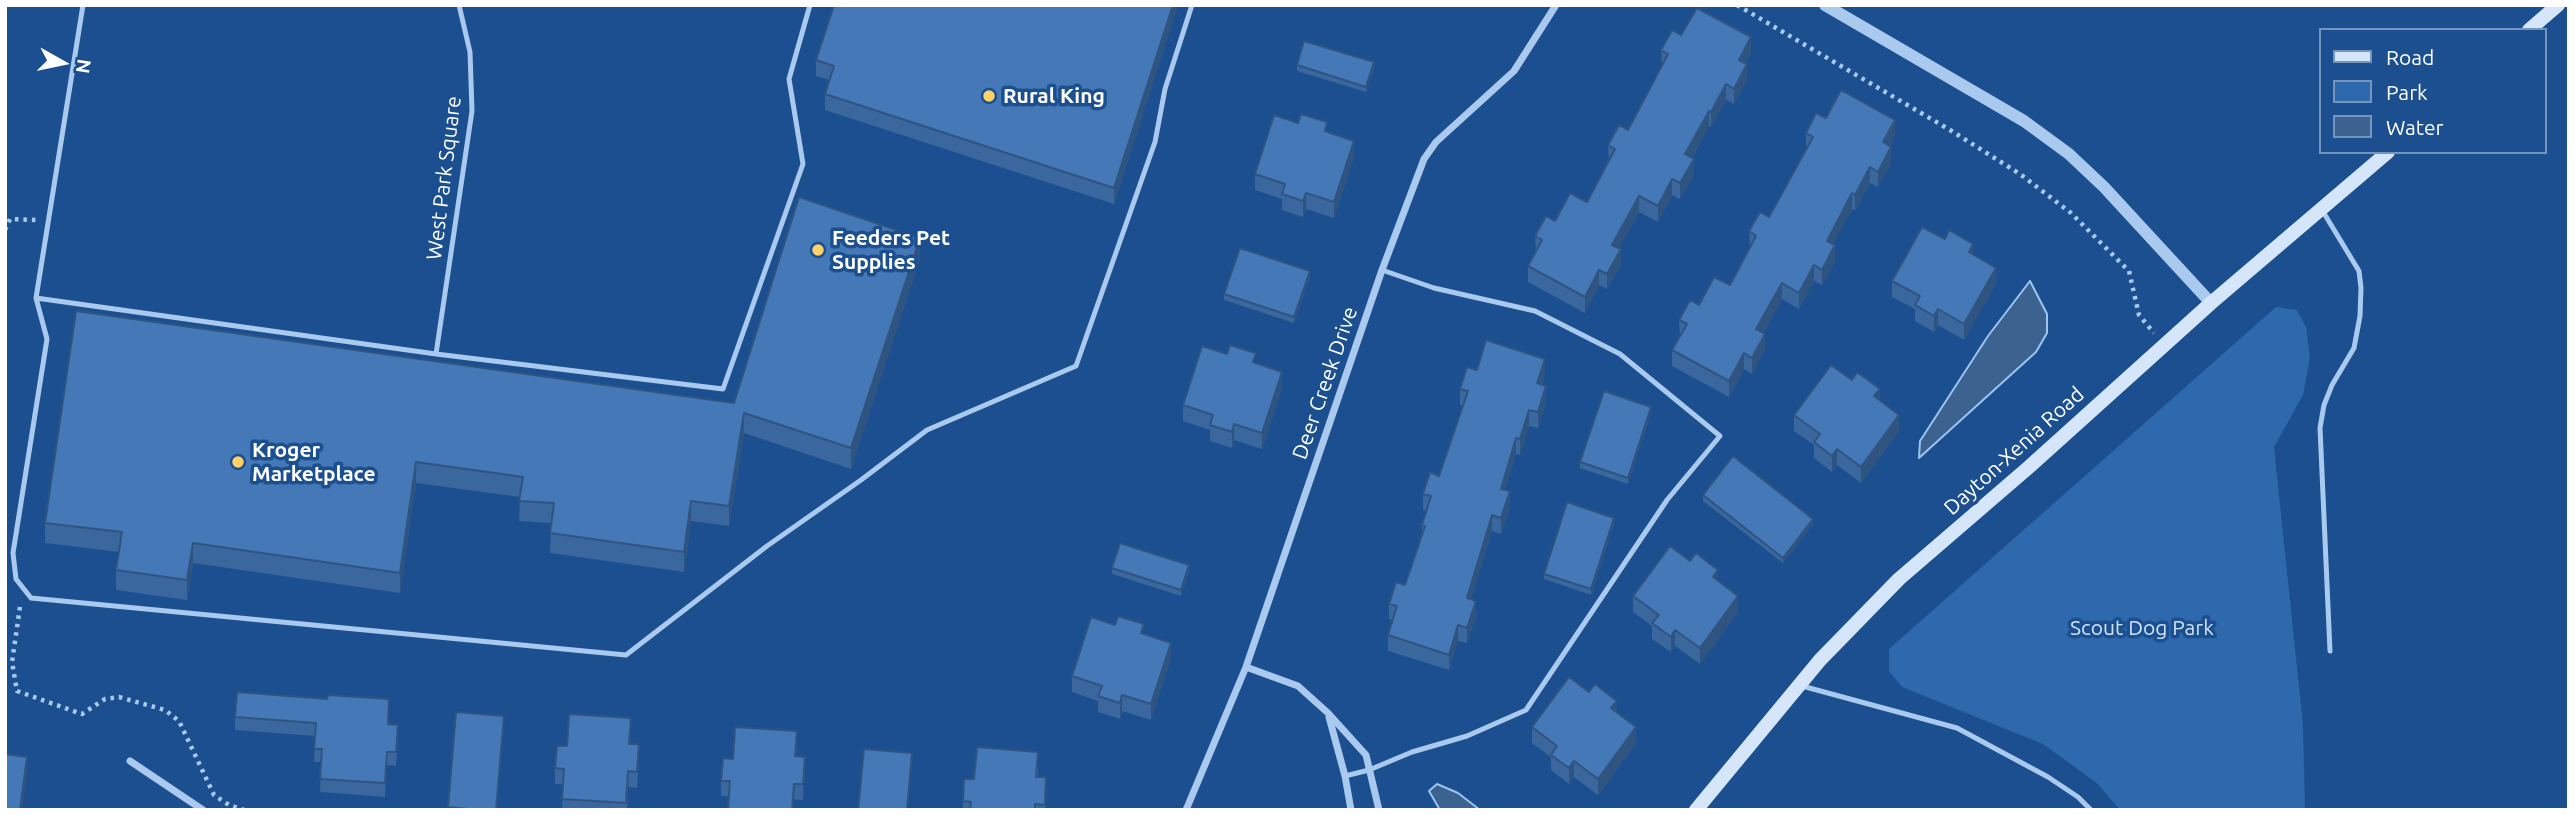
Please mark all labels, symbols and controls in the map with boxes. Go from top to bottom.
north arrow [28,28,98,98]
legend [2318,28,2546,154]
text: Road [2386,45,2434,69]
text: N [72,58,96,75]
text: Park [2386,80,2428,104]
place label: Rural King [1003,83,1105,109]
marker: Rural King [981,88,997,104]
street label: West Park Square [421,95,467,261]
text: Water [2386,115,2444,139]
place label: Feeders Pet Supplies [832,225,950,275]
marker: Feeders Pet Supplies [810,242,826,258]
street label: Deer Creek Drive [1287,303,1363,463]
street label: Dayton-Xenia Road [1939,382,2089,520]
place label: Kroger Marketplace [252,437,376,487]
marker: Kroger Marketplace [230,454,246,470]
park label: Scout Dog Park [2070,615,2214,641]

